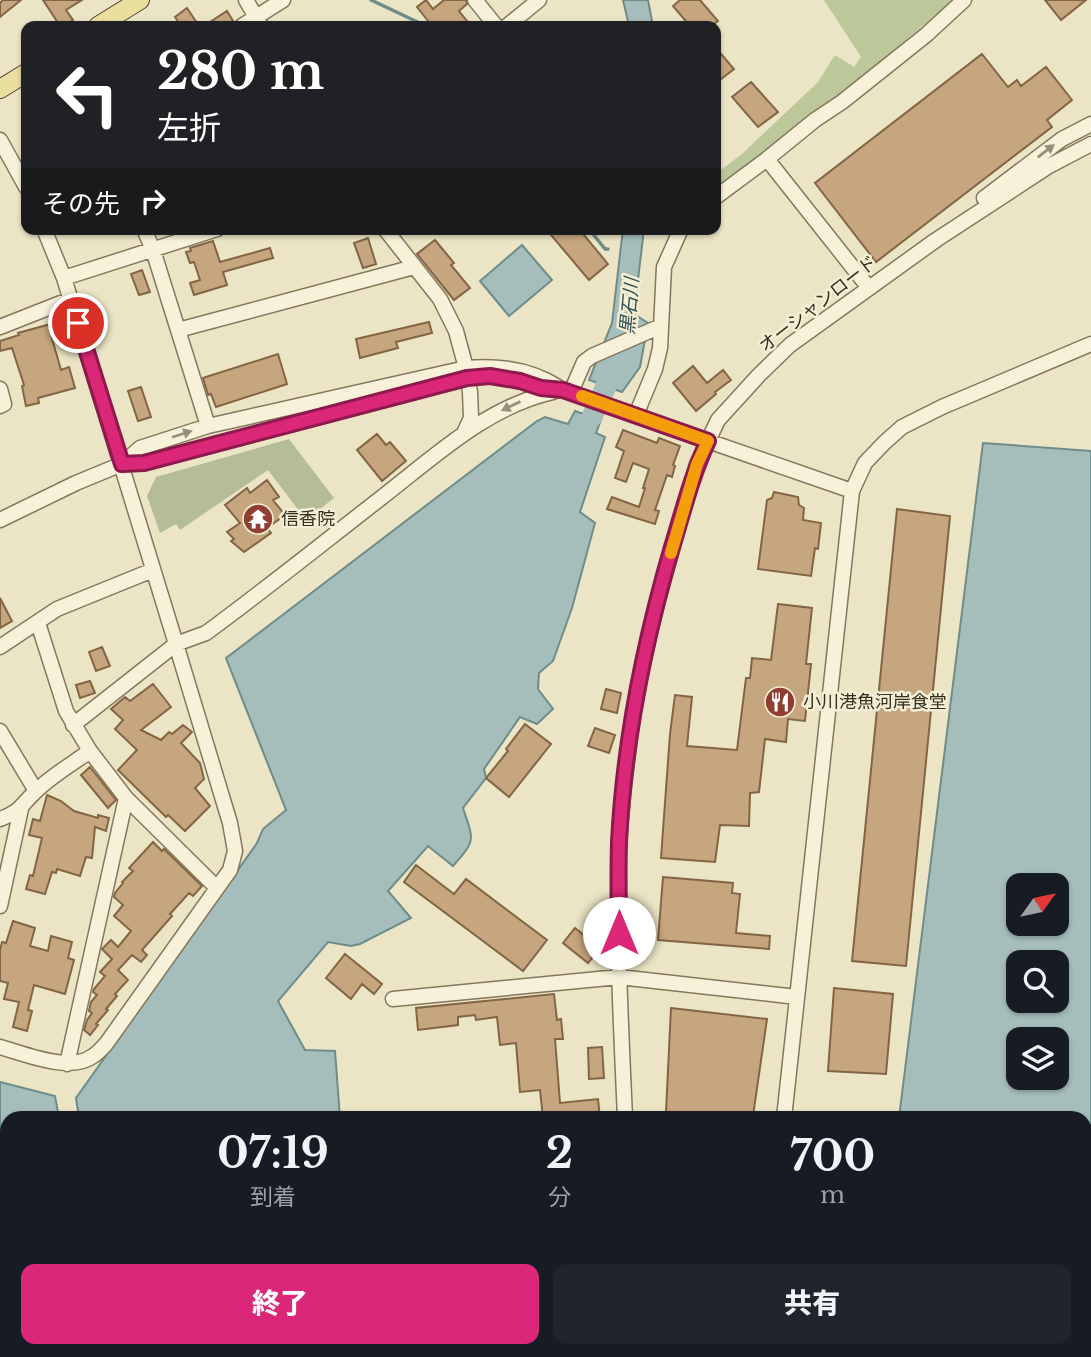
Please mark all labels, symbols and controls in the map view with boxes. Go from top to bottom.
text: 280 m [157,41,324,102]
icon: left [42,49,133,140]
text: 左折 [157,108,221,148]
one-way arrow [1036,143,1054,158]
icon: right [134,182,172,220]
text: その先 [42,188,120,220]
street label: オーシャンロード [755,251,881,357]
water label: 黒石川 [616,275,644,335]
pin [48,293,108,353]
icon: arrive [59,304,97,342]
one-way arrow [501,401,521,412]
one-way arrow [171,429,192,439]
temple icon: 信香院 [241,502,275,536]
place label: 信香院 [281,508,335,530]
restaurant icon: 小川港魚河岸食堂 [763,685,797,719]
place label: 小川港魚河岸食堂 [803,691,947,713]
north arrow [1006,873,1069,936]
map controls [1006,873,1069,1090]
position arrow [582,896,656,970]
button: search [1006,950,1069,1013]
button: layers [1006,1027,1069,1090]
text: 07:19 [217,1127,329,1179]
text: 2 [546,1127,573,1179]
text: 700 [790,1130,875,1182]
text: m [820,1181,845,1209]
text: 到着 [250,1183,296,1211]
text: 分 [548,1183,571,1211]
button: 終了 [21,1264,539,1344]
button: 共有 [553,1264,1071,1344]

